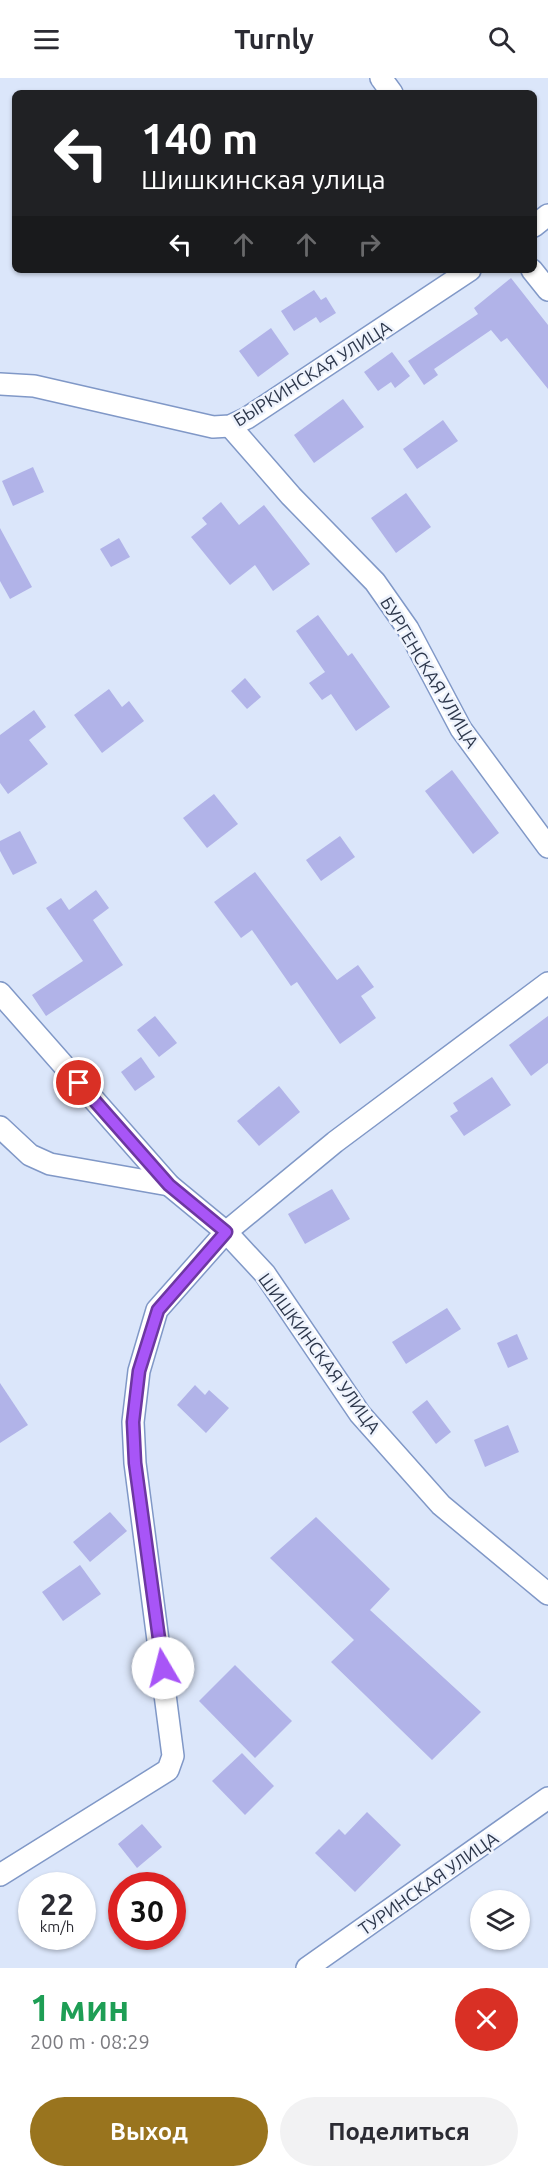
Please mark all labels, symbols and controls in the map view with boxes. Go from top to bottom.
icon: menu [30,23,63,56]
icon: search [485,23,518,56]
text: Turnly [234,24,314,54]
icon: left [42,114,120,192]
text: 140 m [141,115,258,162]
text: Шишкинская улица [141,164,386,194]
icon: left [164,228,197,261]
icon: ahead [227,228,260,261]
icon: ahead [290,228,323,261]
icon: right [353,228,386,261]
street label: БЫРКИНСКАЯ УЛИЦА [229,316,395,430]
street label: БУРГЕНСКАЯ УЛИЦА [377,593,483,751]
pin [53,1057,104,1108]
icon: arrive [62,1066,95,1099]
street label: ШИШКИНСКАЯ УЛИЦА [255,1269,385,1437]
position arrow [131,1636,195,1700]
street label: ТУРИНСКАЯ УЛИЦА [354,1827,502,1939]
speed limit sign: 30 [108,1872,186,1950]
text: 22 [40,1887,74,1921]
map controls [470,1890,530,1950]
button: layers [470,1890,530,1950]
text: km/h [40,1918,74,1935]
text: 1 мин [30,1987,129,2028]
button: close [455,1988,518,2051]
text: 200 m · 08:29 [30,2030,150,2053]
button: Выход [30,2097,268,2166]
button: Поделиться [280,2097,518,2166]

